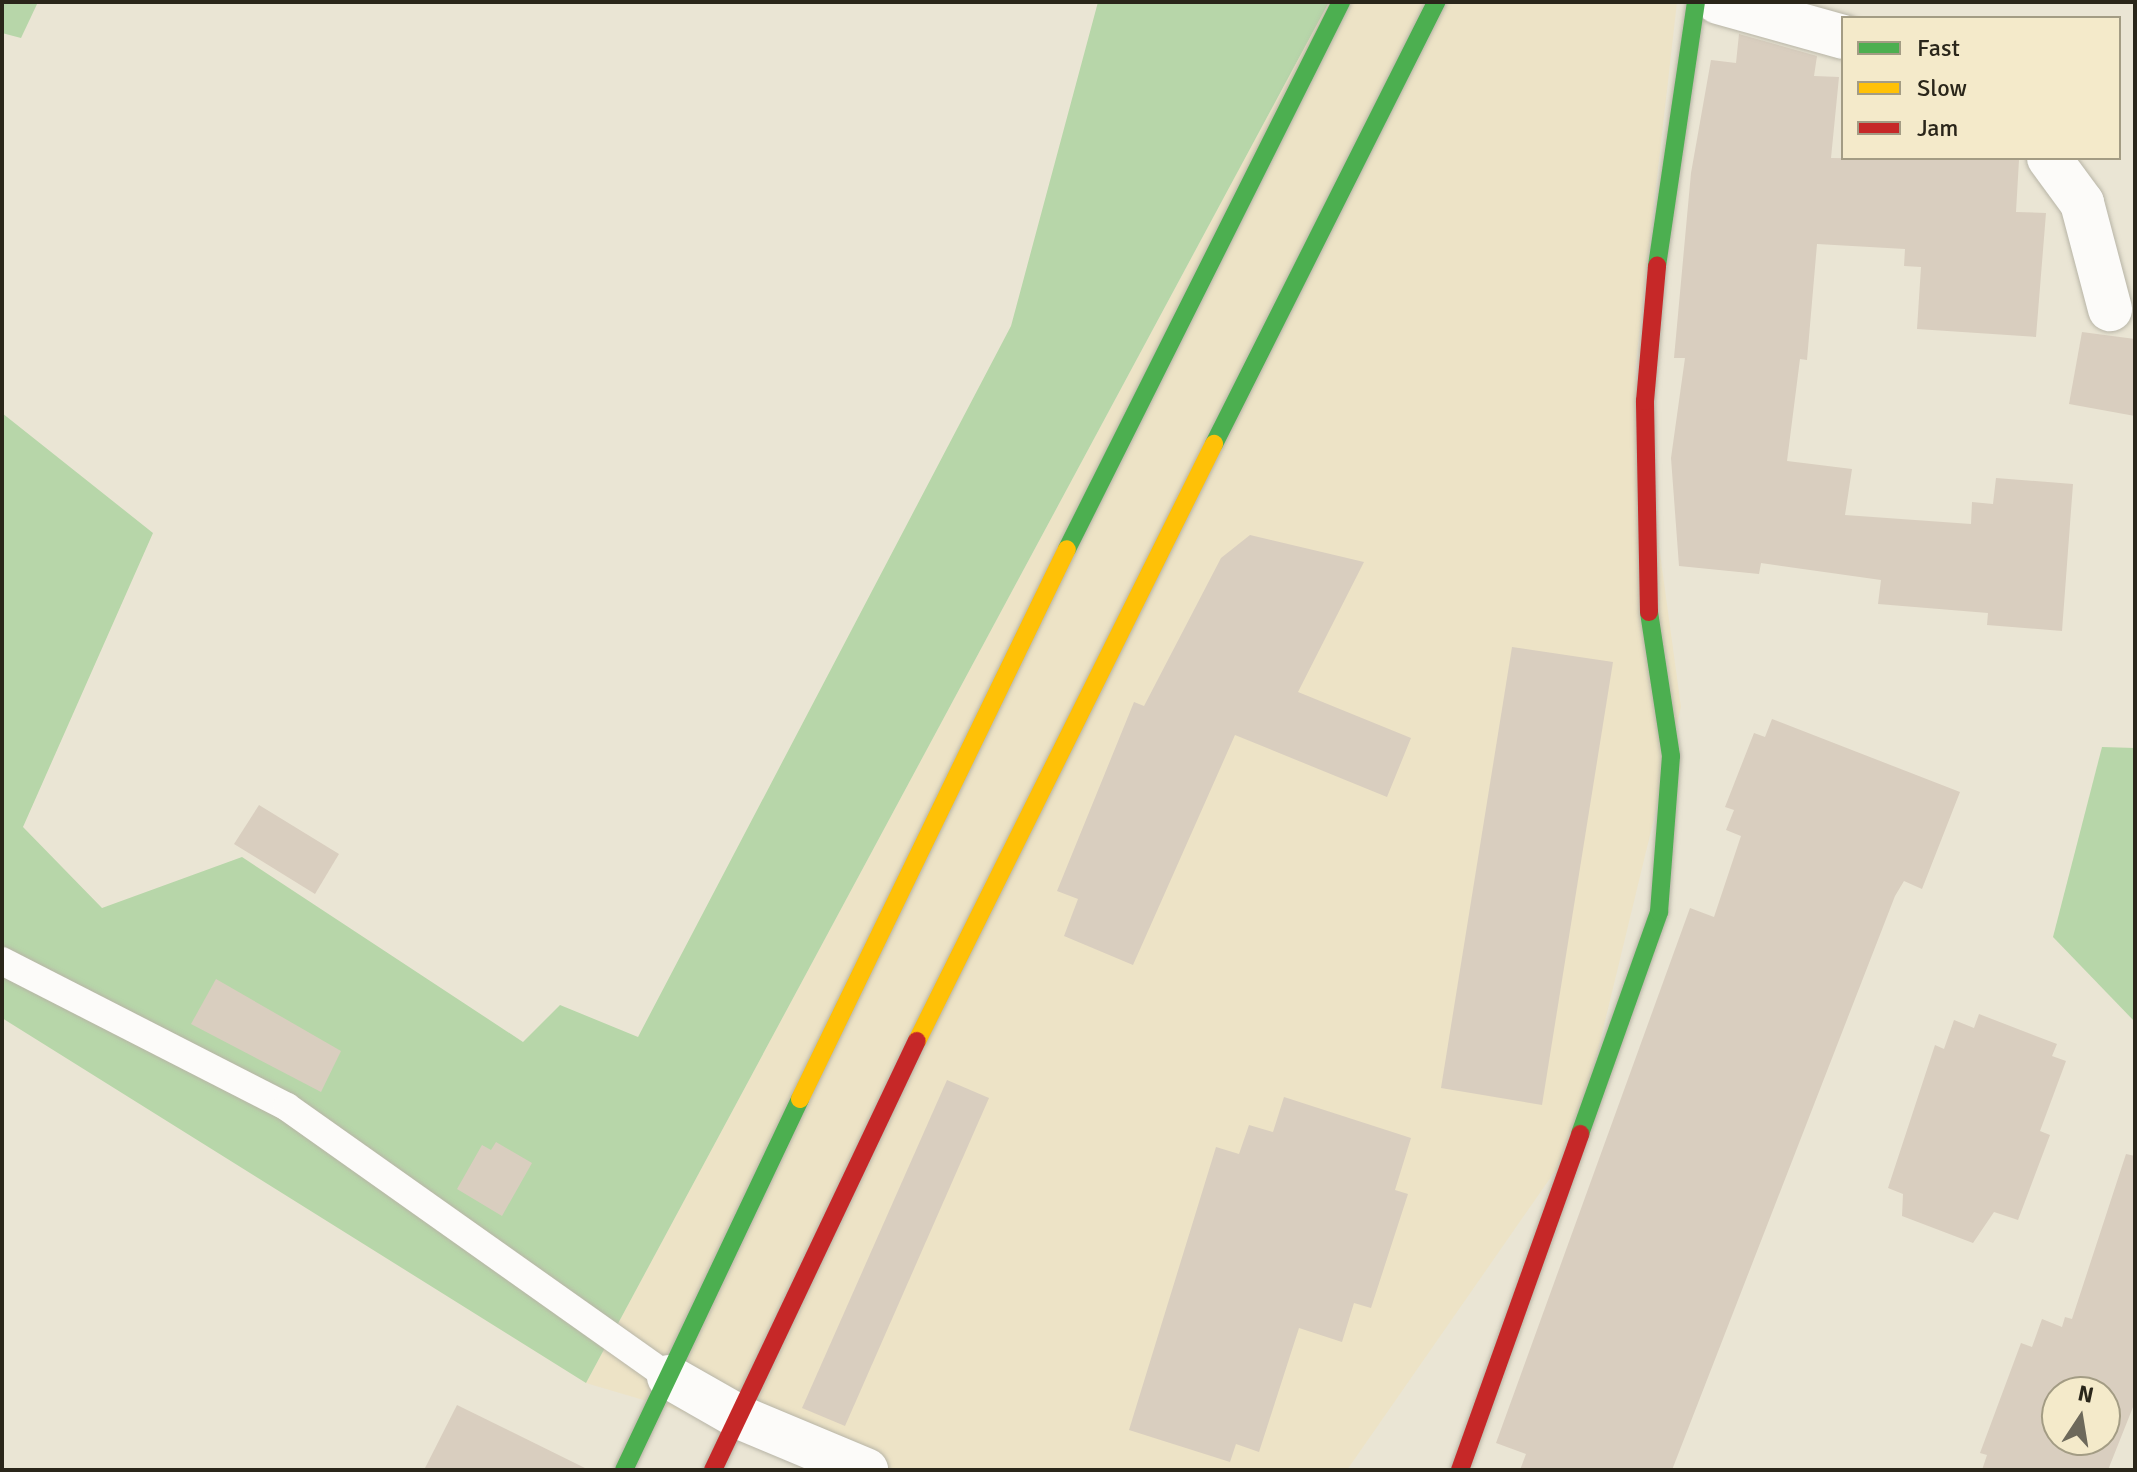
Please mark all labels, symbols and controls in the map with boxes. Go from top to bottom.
legend [1841,16,2121,160]
text: Fast [1917,33,1960,63]
text: Slow [1917,73,1967,103]
text: Jam [1917,113,1958,143]
north arrow [2041,1376,2121,1456]
text: N [2075,1379,2096,1409]

